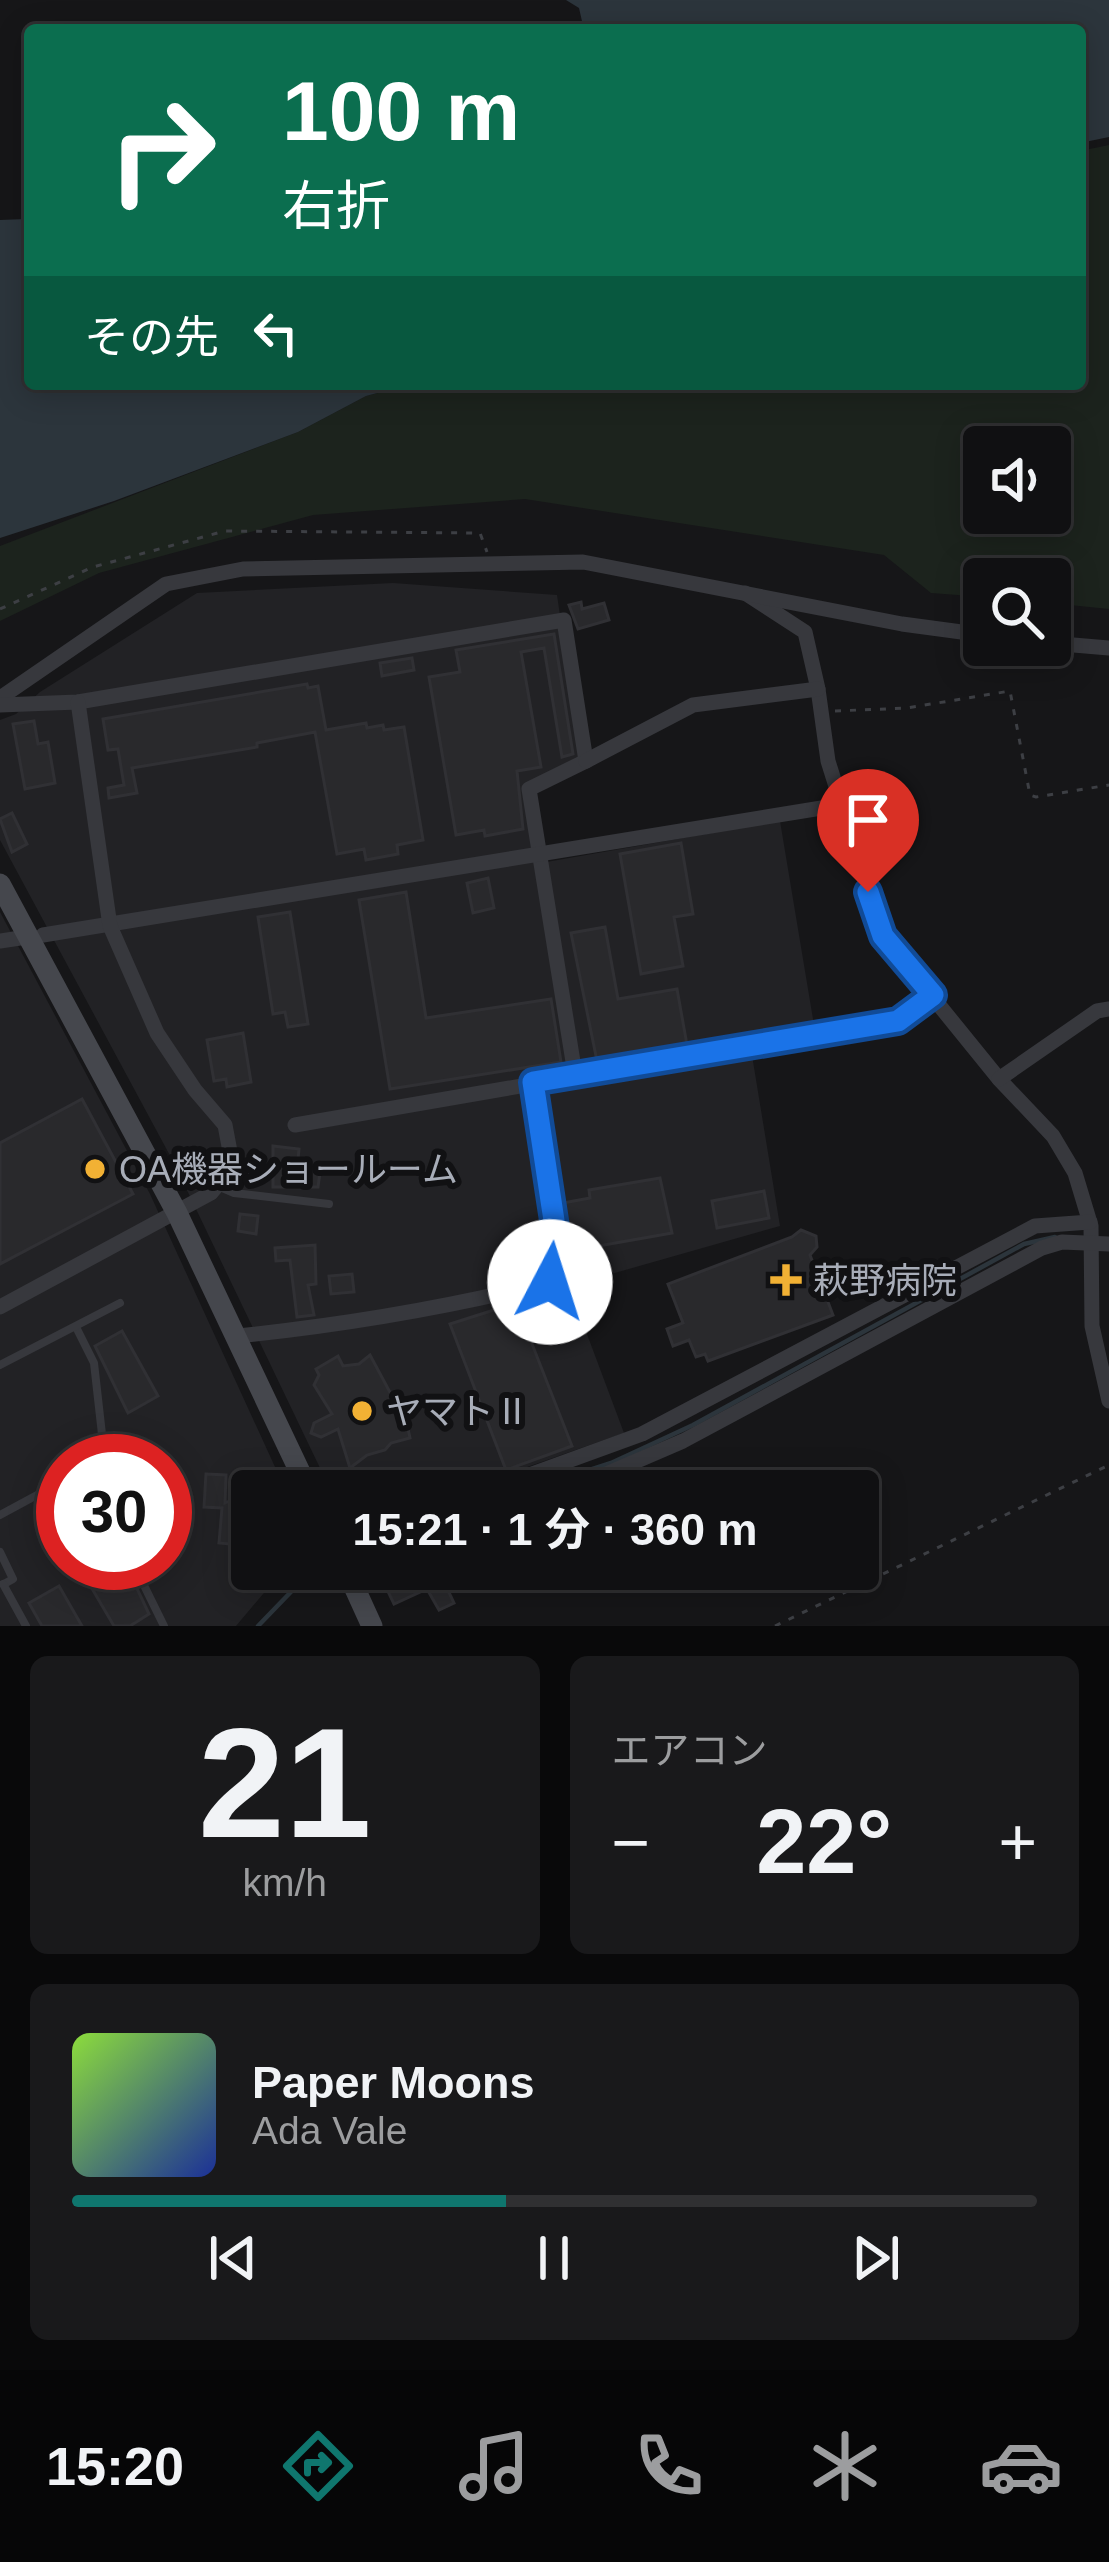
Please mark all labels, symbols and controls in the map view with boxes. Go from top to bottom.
text: 100 m [282,64,520,158]
icon: right [84,72,240,228]
text: 右折 [282,176,390,236]
icon: left [243,300,309,366]
text: その先 [84,312,219,363]
map controls [963,426,1071,666]
button: sound [963,426,1071,534]
button: search [963,558,1071,666]
pin [817,769,919,892]
icon: arrive [835,787,901,853]
place label: OA機器ショールーム [119,1149,458,1190]
marker: OA機器ショールーム [82,1156,108,1182]
position arrow [487,1219,613,1345]
place label: 萩野病院 [813,1260,957,1301]
marker: 萩野病院 [770,1264,802,1296]
place label: ヤマトⅡ [386,1391,530,1432]
marker: ヤマトⅡ [349,1398,375,1424]
speed limit sign: 30 [36,1434,192,1590]
text: 15:21 · 1 分 · 360 m [352,1504,758,1555]
text: 21 [198,1696,372,1870]
text: エアコン [612,1729,768,1772]
text: 22° [756,1792,892,1892]
text: − [612,1805,650,1879]
text: + [998,1805,1037,1879]
text: km/h [242,1861,327,1904]
text: Paper Moons [252,2057,535,2108]
text: Ada Vale [252,2109,407,2152]
icon: previous [200,2225,266,2291]
icon: pause [521,2225,587,2291]
icon: next [843,2225,909,2291]
icon: directions [276,2424,360,2508]
icon: music [452,2424,536,2508]
icon: phone [627,2424,711,2508]
icon: climate [803,2424,887,2508]
icon: car [979,2424,1063,2508]
text: 15:20 [46,2436,184,2496]

